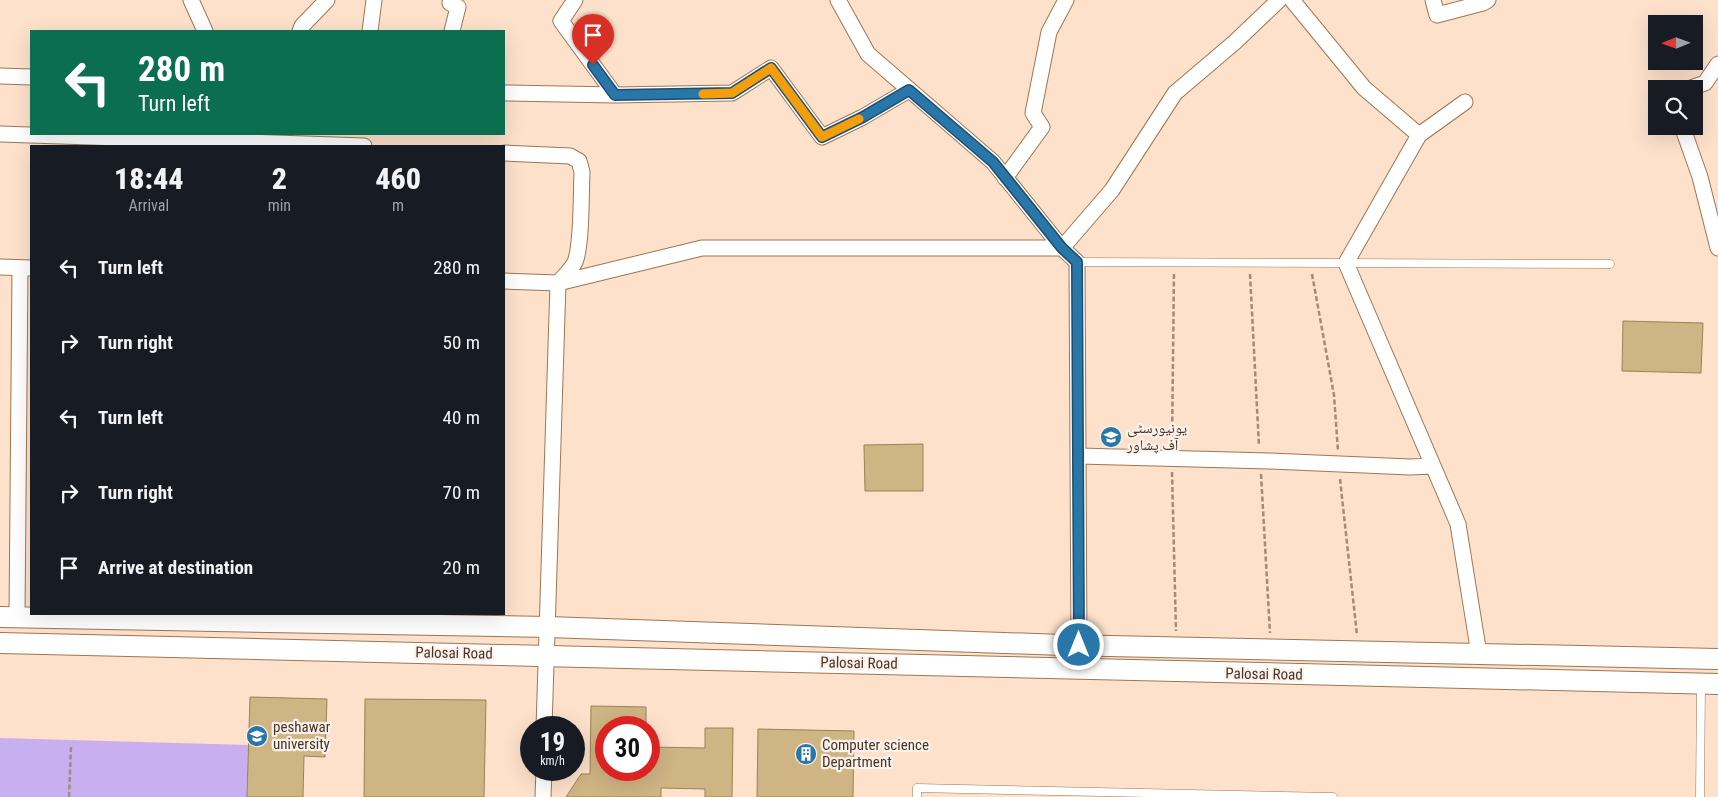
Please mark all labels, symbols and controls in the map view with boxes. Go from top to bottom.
pin [572,14,614,65]
north arrow [1648,15,1702,70]
map controls [1648,15,1703,135]
icon: arrive [579,21,607,49]
text: 280 m [138,49,225,90]
icon: left [55,50,120,115]
button: search [1648,80,1703,135]
text: Turn left [138,91,210,116]
text: 18:44 [114,161,184,196]
text: 2 [272,161,287,196]
text: 460 [375,161,421,196]
text: Arrival [128,196,169,215]
text: min [268,196,291,215]
text: m [392,196,404,215]
icon: left [55,254,83,282]
text: Turn left [98,256,163,279]
text: 280 m [433,256,480,279]
icon: right [55,329,83,357]
text: Turn right [98,331,173,354]
text: 50 m [443,331,480,354]
icon: left [55,404,83,432]
text: Turn left [98,406,163,429]
text: 40 m [443,406,480,429]
place label: یونیورسٹی آف پشاور [1126,419,1187,454]
school or university icon: یونیورسٹی آف پشاور [1099,425,1123,449]
icon: right [55,479,83,507]
text: Turn right [98,481,173,504]
text: 70 m [443,481,480,504]
icon: arrive [55,554,83,582]
text: Arrive at destination [98,556,253,579]
text: 20 m [443,556,480,579]
position arrow [1052,618,1104,670]
street label: Palosai Road [415,643,493,663]
street label: Palosai Road [820,653,898,673]
street label: Palosai Road [1225,664,1303,684]
speed limit sign: 30 [595,716,660,781]
place label: peshawar university [273,718,331,753]
school or university icon: peshawar university [245,724,269,748]
text: 19 [540,728,565,757]
place label: Computer science Department [822,736,929,771]
building icon: Computer science Department [794,742,818,766]
text: km/h [540,754,565,768]

